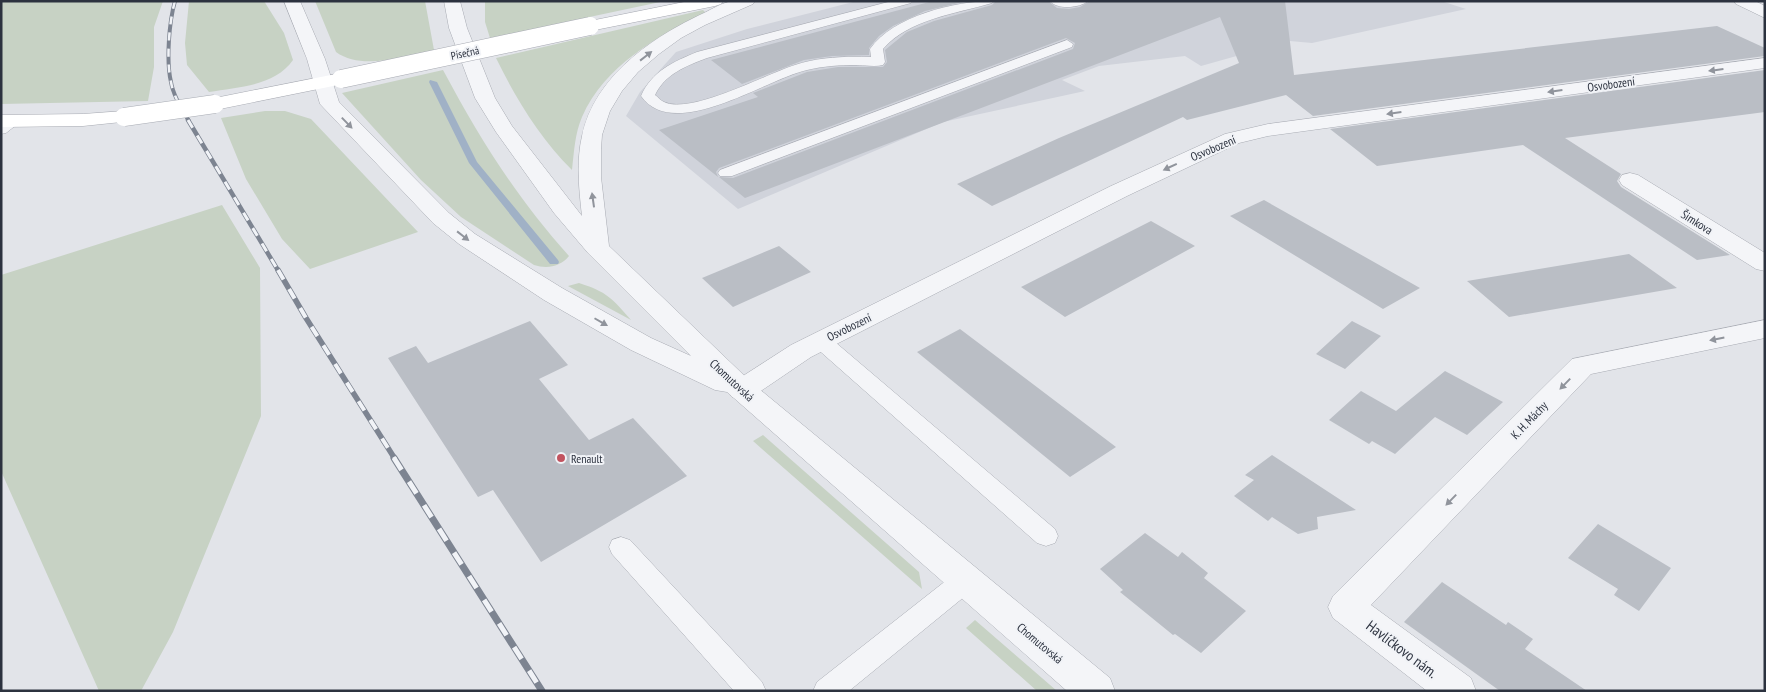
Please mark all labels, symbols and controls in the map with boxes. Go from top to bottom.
street label: Písečná [450,43,480,63]
one-way arrow [639,51,652,62]
one-way arrow [1708,66,1724,74]
street label: Osvobození [1586,73,1636,95]
one-way arrow [1547,87,1563,95]
one-way arrow [1386,109,1402,117]
one-way arrow [341,117,353,129]
street label: Osvobození [1188,132,1238,164]
one-way arrow [1163,163,1177,171]
one-way arrow [589,191,597,207]
street label: Šimkova [1678,206,1716,238]
one-way arrow [456,231,469,242]
street label: Osvobození [824,310,874,344]
one-way arrow [594,318,609,326]
one-way arrow [1709,335,1725,343]
street label: Chomutovská [707,356,758,405]
one-way arrow [1559,377,1571,389]
street label: K. H. Máchy [1507,398,1551,442]
place label: Renault [571,451,603,466]
marker: Renault [555,452,567,464]
one-way arrow [1445,494,1457,506]
street label: Havlíčkovo nám. [1363,616,1442,682]
street label: Chomutovská [1014,619,1066,667]

